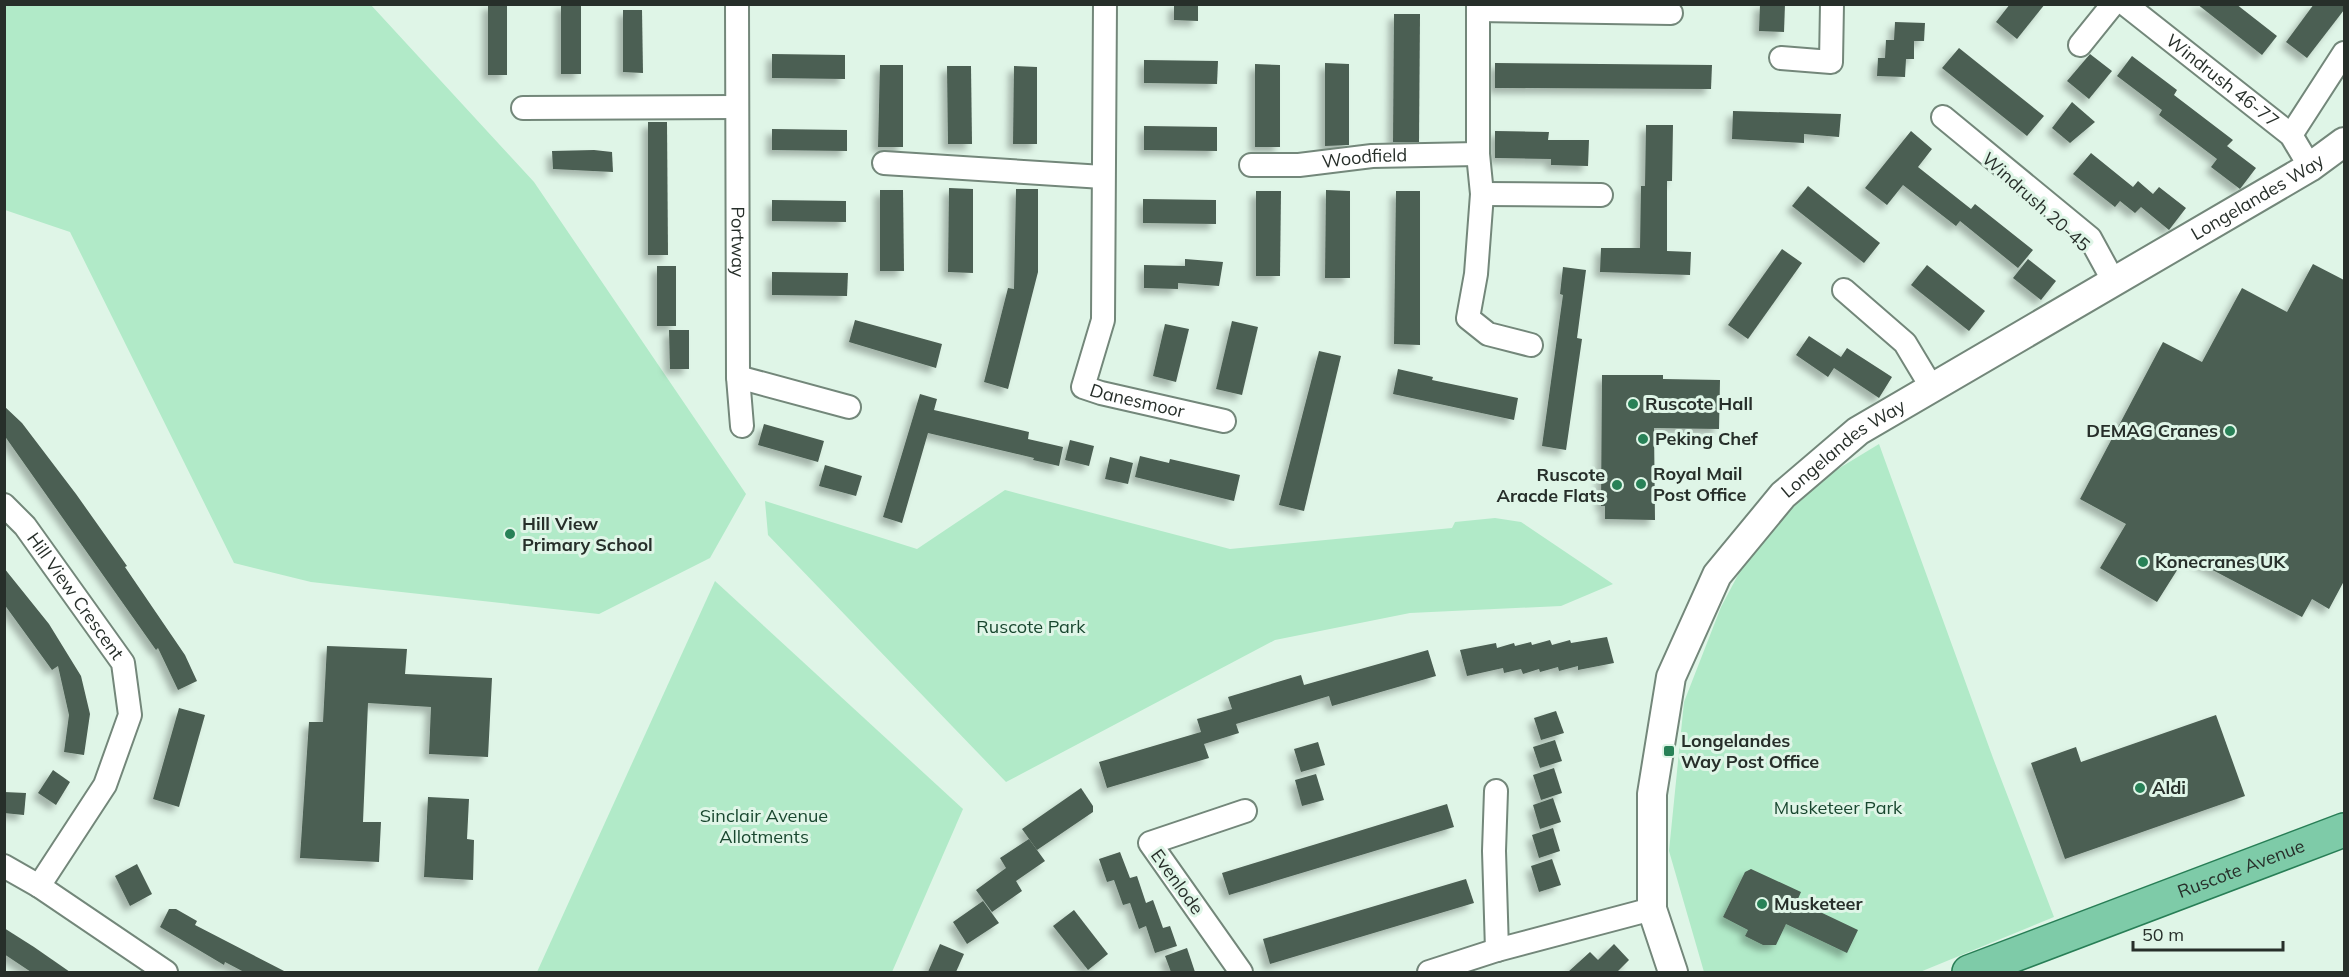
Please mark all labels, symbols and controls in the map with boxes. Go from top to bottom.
street label: Windrush 46-77 [2161,29,2284,132]
street label: Woodfield [1321,143,1407,173]
street label: Windrush 20-45 [1977,147,2095,256]
street label: Longelandes Way [2187,148,2329,245]
street label: Portway [727,207,750,278]
street label: Danesmoor [1087,378,1187,423]
place label: Ruscote Hall [1645,392,1753,415]
street label: Longelandes Way [1776,394,1910,503]
marker: Ruscote Hall [1626,397,1640,411]
place label: DEMAG Cranes [2086,419,2218,442]
marker: DEMAG Cranes [2223,424,2237,438]
place label: Peking Chef [1655,427,1758,450]
marker: Peking Chef [1636,432,1650,446]
place label: Royal Mail Post Office [1653,462,1746,506]
place label: Ruscote Aracde Flats [1497,463,1605,507]
marker: Royal Mail Post Office [1634,477,1648,491]
marker: Ruscote Aracde Flats [1610,478,1624,492]
place label: Hill View Primary School [522,512,653,556]
marker: Hill View Primary School [503,527,517,541]
street label: Hill View Crescent [22,528,129,664]
place label: Konecranes UK [2155,550,2286,573]
marker: Konecranes UK [2136,555,2150,569]
park label: Ruscote Park [976,615,1086,638]
place label: Longelandes Way Post Office [1681,729,1819,773]
marker: Longelandes Way Post Office [1662,744,1676,758]
place label: Aldi [2152,776,2186,799]
marker: Aldi [2133,781,2147,795]
park label: Musketeer Park [1774,796,1903,819]
park label: Sinclair Avenue Allotments [700,804,828,848]
street label: Ruscote Avenue [2174,834,2308,903]
street label: Evenlode [1146,844,1209,919]
place label: Musketeer [1774,892,1863,915]
marker: Musketeer [1755,897,1769,911]
scale bar [2133,914,2283,952]
text: 50 m [2142,923,2184,946]

